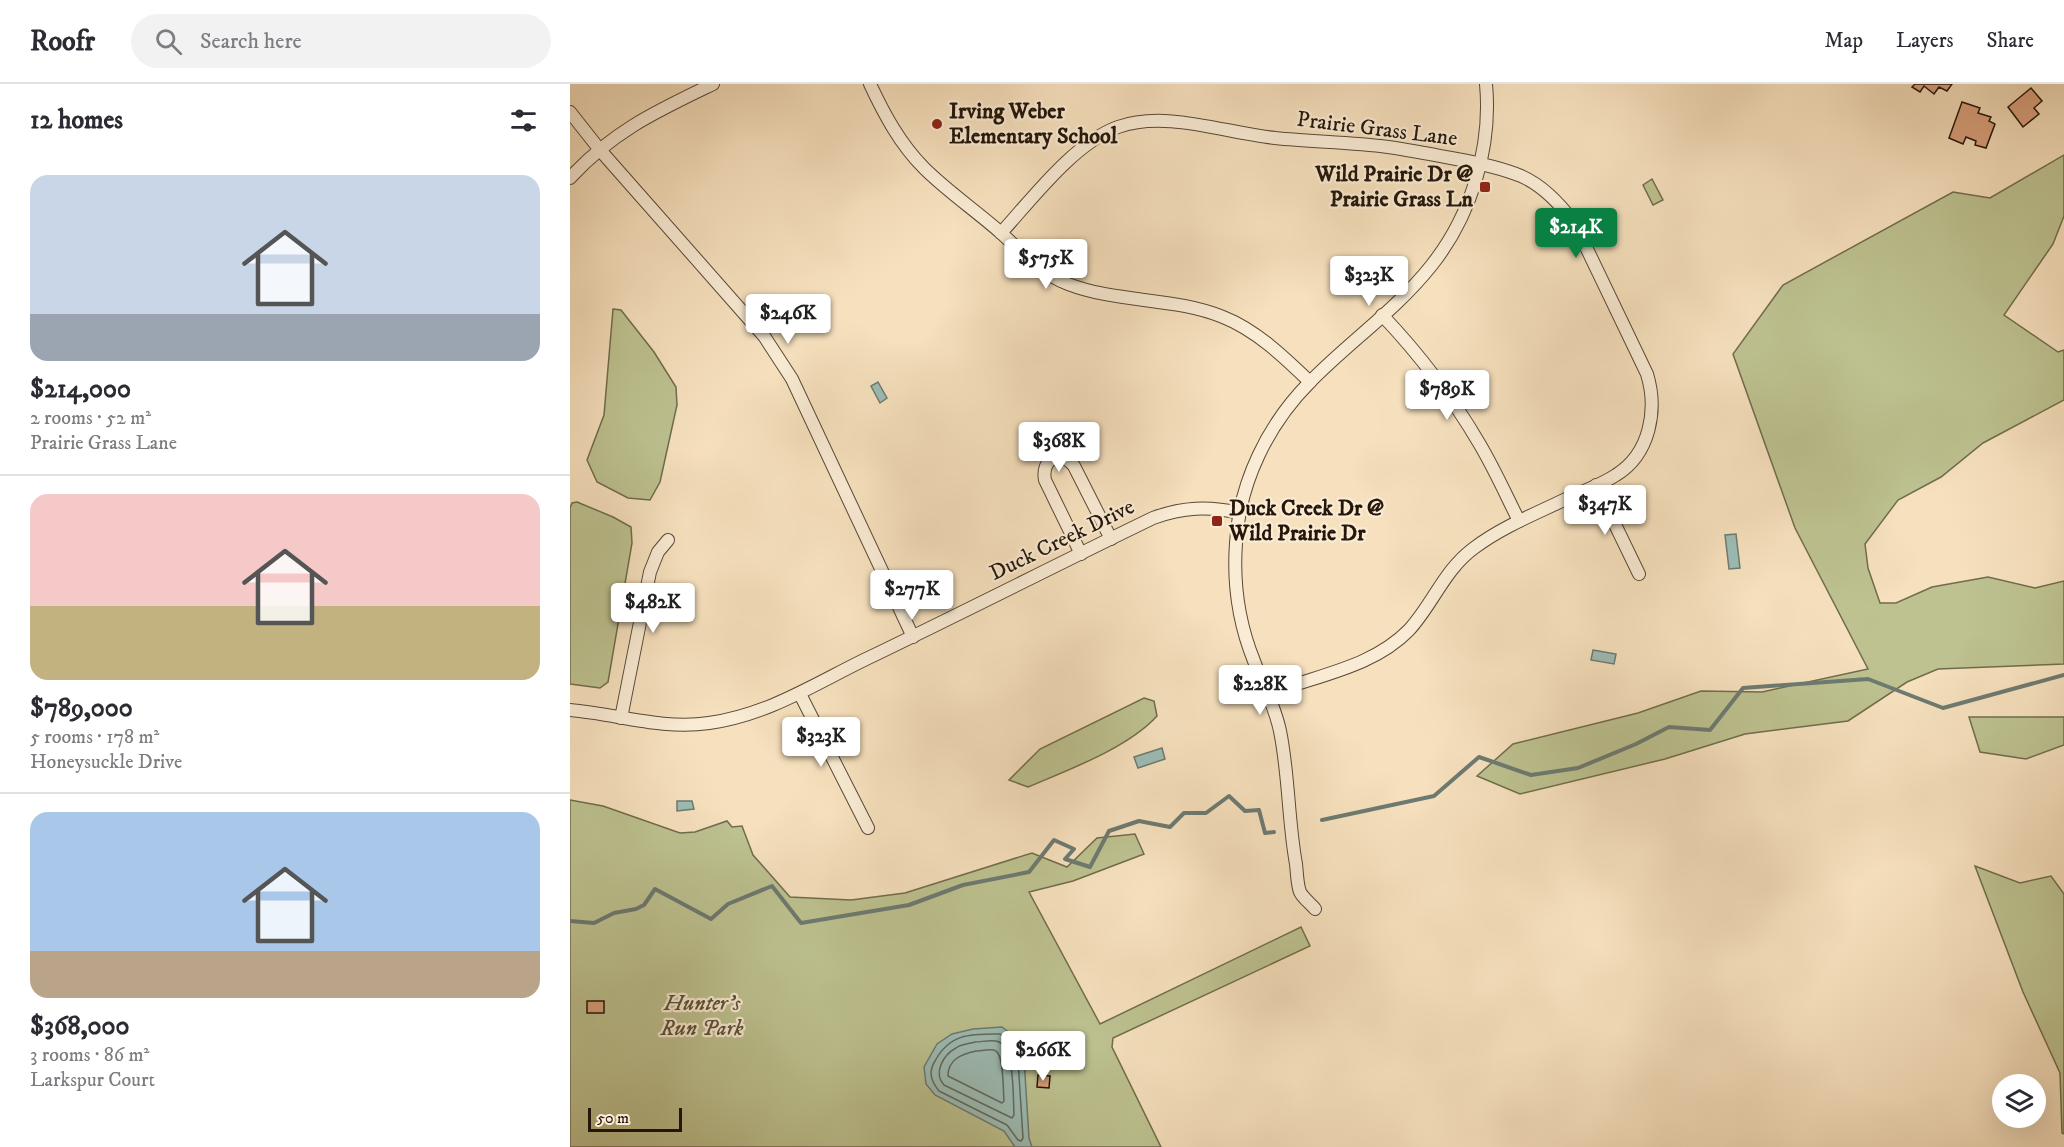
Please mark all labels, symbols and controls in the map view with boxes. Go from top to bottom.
search box [131,14,551,68]
text: Roofr [30,24,95,59]
icon: search [152,25,185,58]
text: Search here [200,28,302,55]
text: Map [1824,28,1863,54]
text: Layers [1896,28,1954,54]
text: Share [1987,28,2034,54]
place label: Irving Weber Elementary School [949,98,1118,150]
text: 12 homes [30,104,123,137]
icon: filters [507,104,540,137]
street label: Prairie Grass Lane [1295,106,1459,152]
marker: Irving Weber Elementary School [930,117,944,131]
place label: Wild Prairie Dr @ Prairie Grass Ln [1314,161,1473,213]
marker: Wild Prairie Dr @ Prairie Grass Ln [1478,180,1492,194]
pin: $214K [1534,208,1618,259]
icon: home [231,214,339,322]
text: $214K [1549,215,1603,240]
pin: $575K [1004,239,1088,290]
text: $575K [1018,246,1074,271]
pin: $323K [1327,256,1411,307]
text: $323K [1344,263,1394,288]
pin: $246K [746,294,830,345]
text: $246K [760,301,816,326]
pin: $789K [1405,370,1489,421]
text: $214,000 [30,373,131,406]
text: $789K [1419,377,1475,402]
text: 2 rooms · 52 m² [30,406,151,431]
pin: $368K [1017,422,1101,473]
text: $368K [1033,429,1085,454]
text: Prairie Grass Lane [30,431,177,456]
pin: $347K [1563,485,1647,536]
text: $347K [1578,492,1632,517]
street label: Duck Creek Drive [985,493,1139,587]
place label: Duck Creek Dr @ Wild Prairie Dr [1228,495,1384,547]
marker: Duck Creek Dr @ Wild Prairie Dr [1210,514,1224,528]
icon: home [231,533,339,641]
pin: $277K [870,570,954,621]
text: $277K [884,577,940,602]
pin: $482K [611,583,695,634]
text: $482K [625,590,681,615]
pin: $228K [1218,665,1302,716]
text: $228K [1233,672,1287,697]
text: $789,000 [30,692,133,725]
pin: $323K [779,717,863,768]
text: $323K [796,724,846,749]
text: 5 rooms · 178 m² [30,725,159,750]
text: Honeysuckle Drive [30,750,182,775]
icon: home [231,851,339,959]
park label: Hunter's Run Park [659,990,744,1042]
text: $368,000 [30,1010,129,1043]
pin: $266K [1001,1031,1085,1082]
text: $266K [1015,1038,1071,1063]
text: 3 rooms · 86 m² [30,1043,149,1068]
text: Larkspur Court [30,1068,155,1093]
map controls [1992,1074,2046,1128]
button: layers [1992,1074,2046,1128]
scale bar [588,1105,682,1132]
text: 50 m [597,1108,629,1128]

